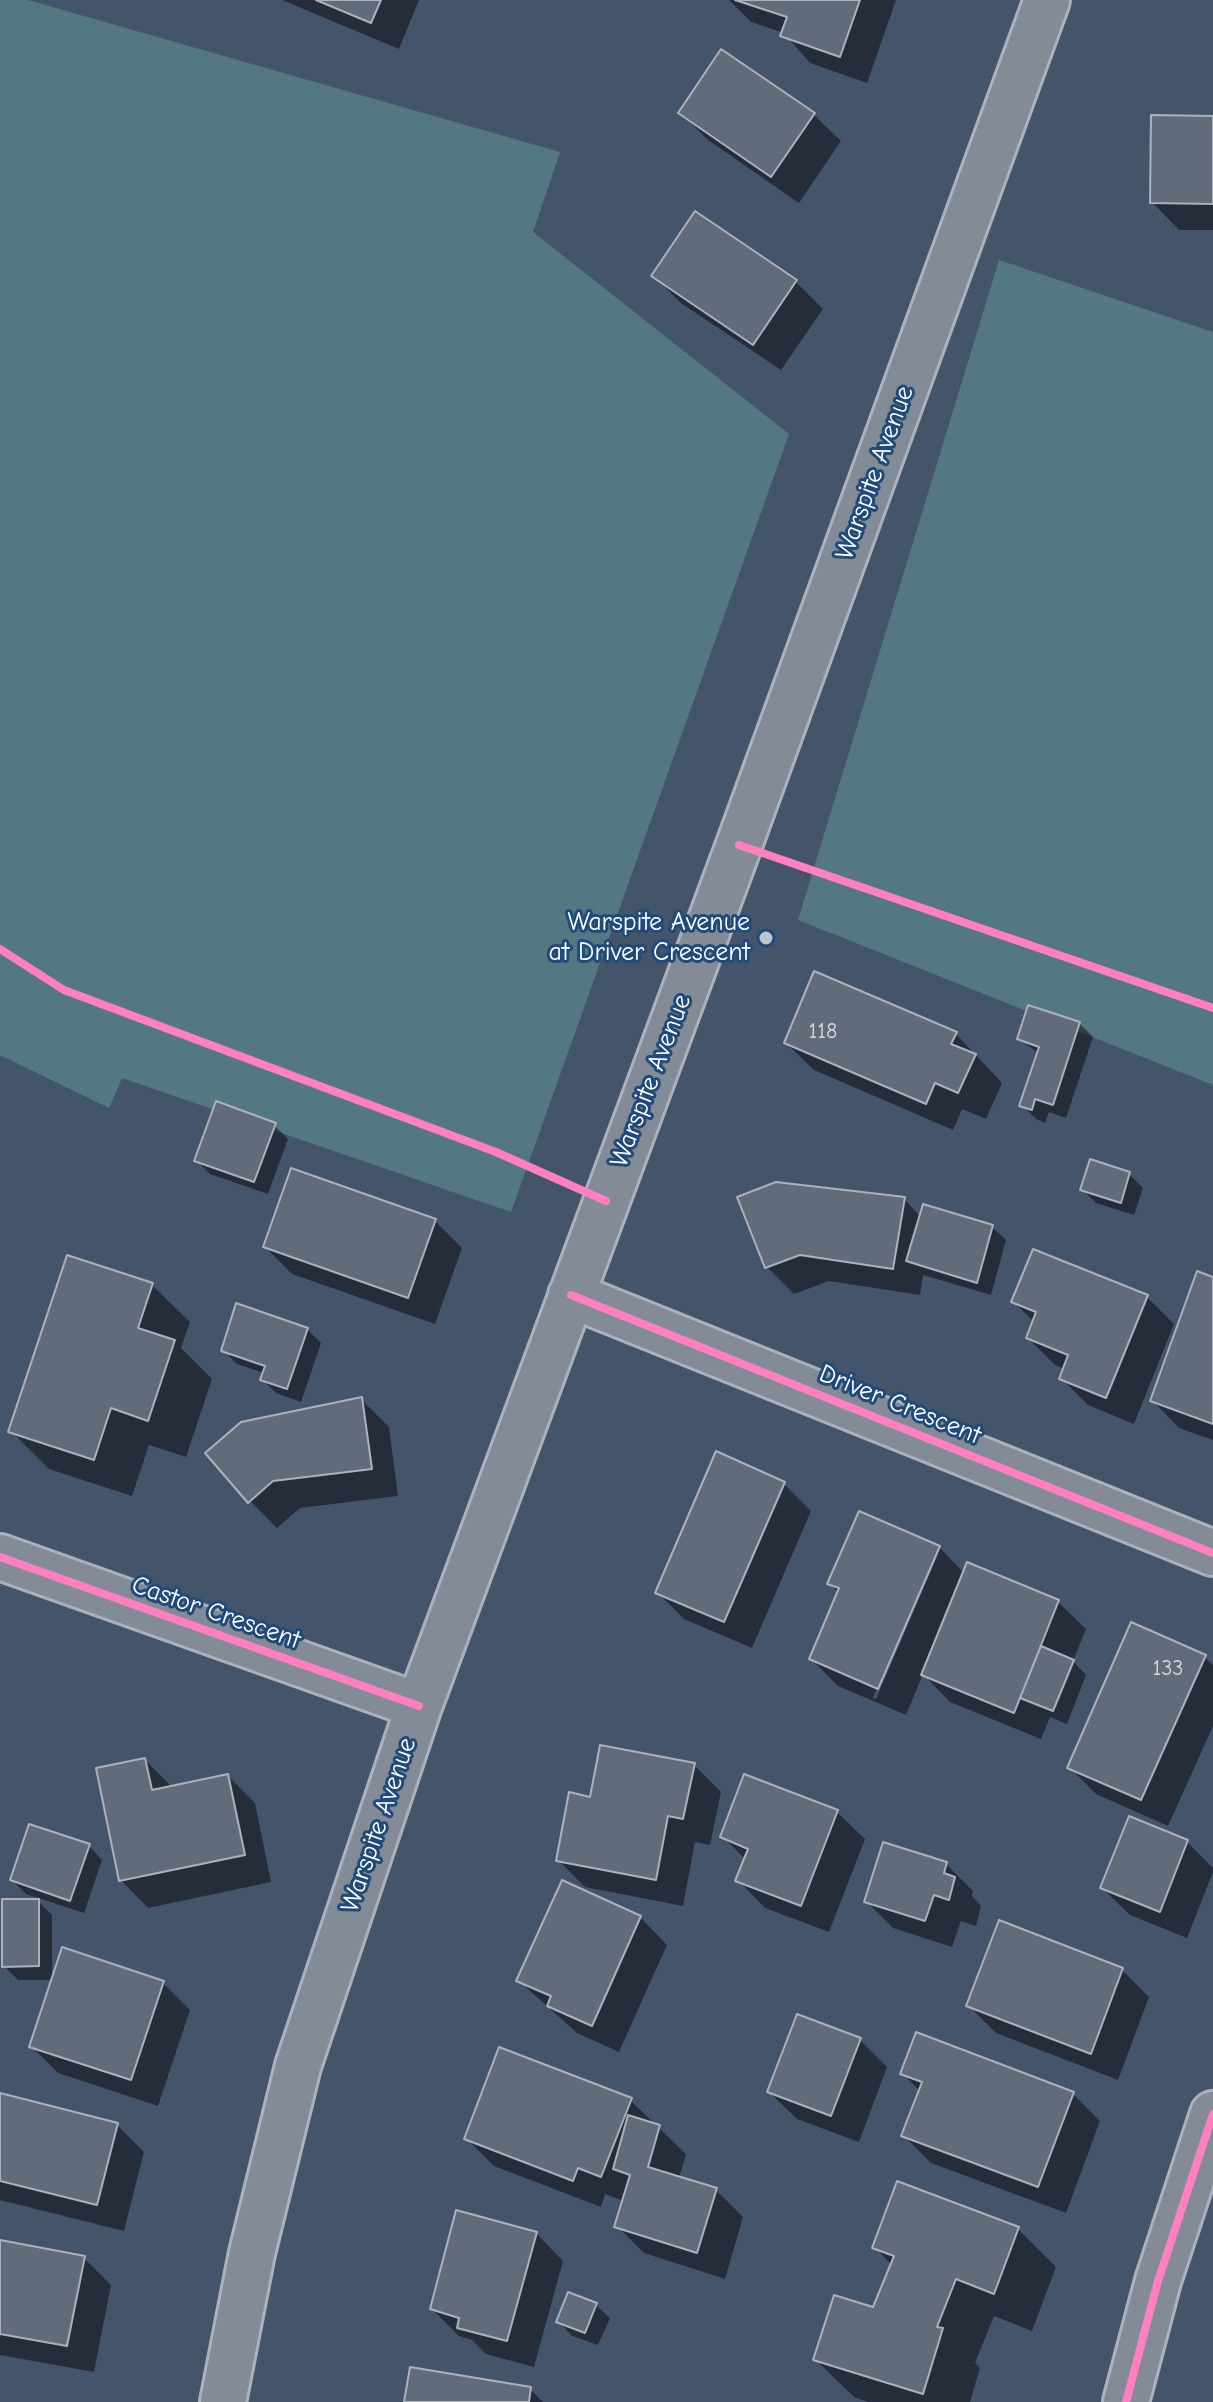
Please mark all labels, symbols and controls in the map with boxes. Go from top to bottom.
street label: Warspite Avenue [829,382,921,564]
place label: Warspite Avenue at Driver Crescent [549,907,750,968]
marker: Warspite Avenue at Driver Crescent [757,929,775,947]
street label: Warspite Avenue [604,990,698,1172]
house number: 118 [809,1019,837,1045]
street label: Driver Crescent [814,1358,986,1452]
street label: Castor Crescent [127,1570,305,1656]
house number: 133 [1153,1656,1183,1682]
street label: Warspite Avenue [335,1734,423,1916]

